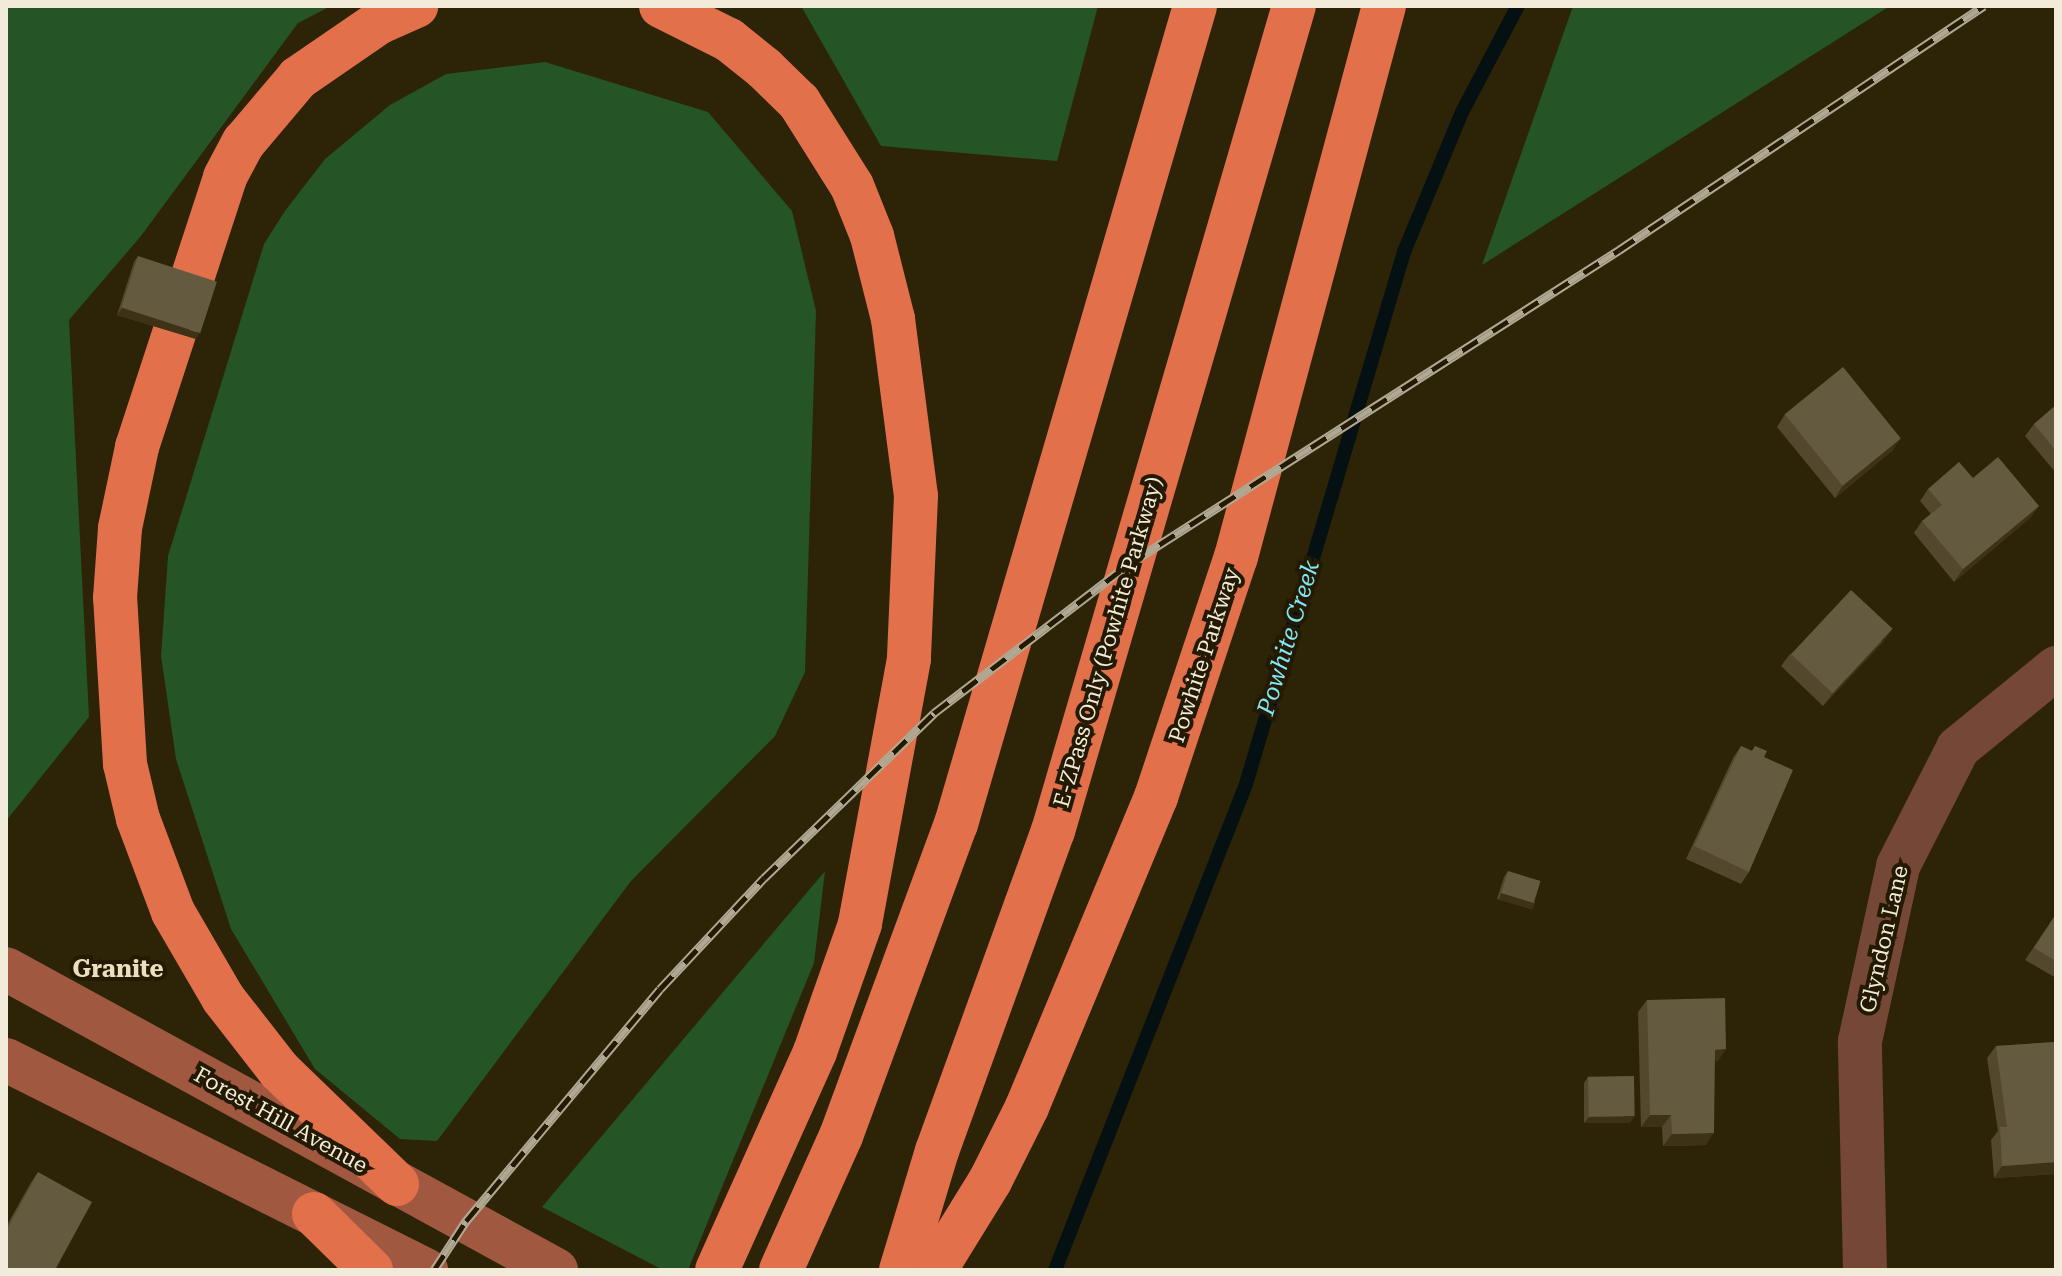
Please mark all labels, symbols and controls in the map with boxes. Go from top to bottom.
street label: E-ZPass Only (Powhite Parkway) [1048,474,1168,810]
water label: Powhite Creek [1252,557,1326,719]
street label: Powhite Parkway [1163,564,1245,746]
street label: Glyndon Lane [1854,863,1914,1015]
district label: Granite [72,956,164,984]
street label: Forest Hill Avenue [190,1061,372,1179]

